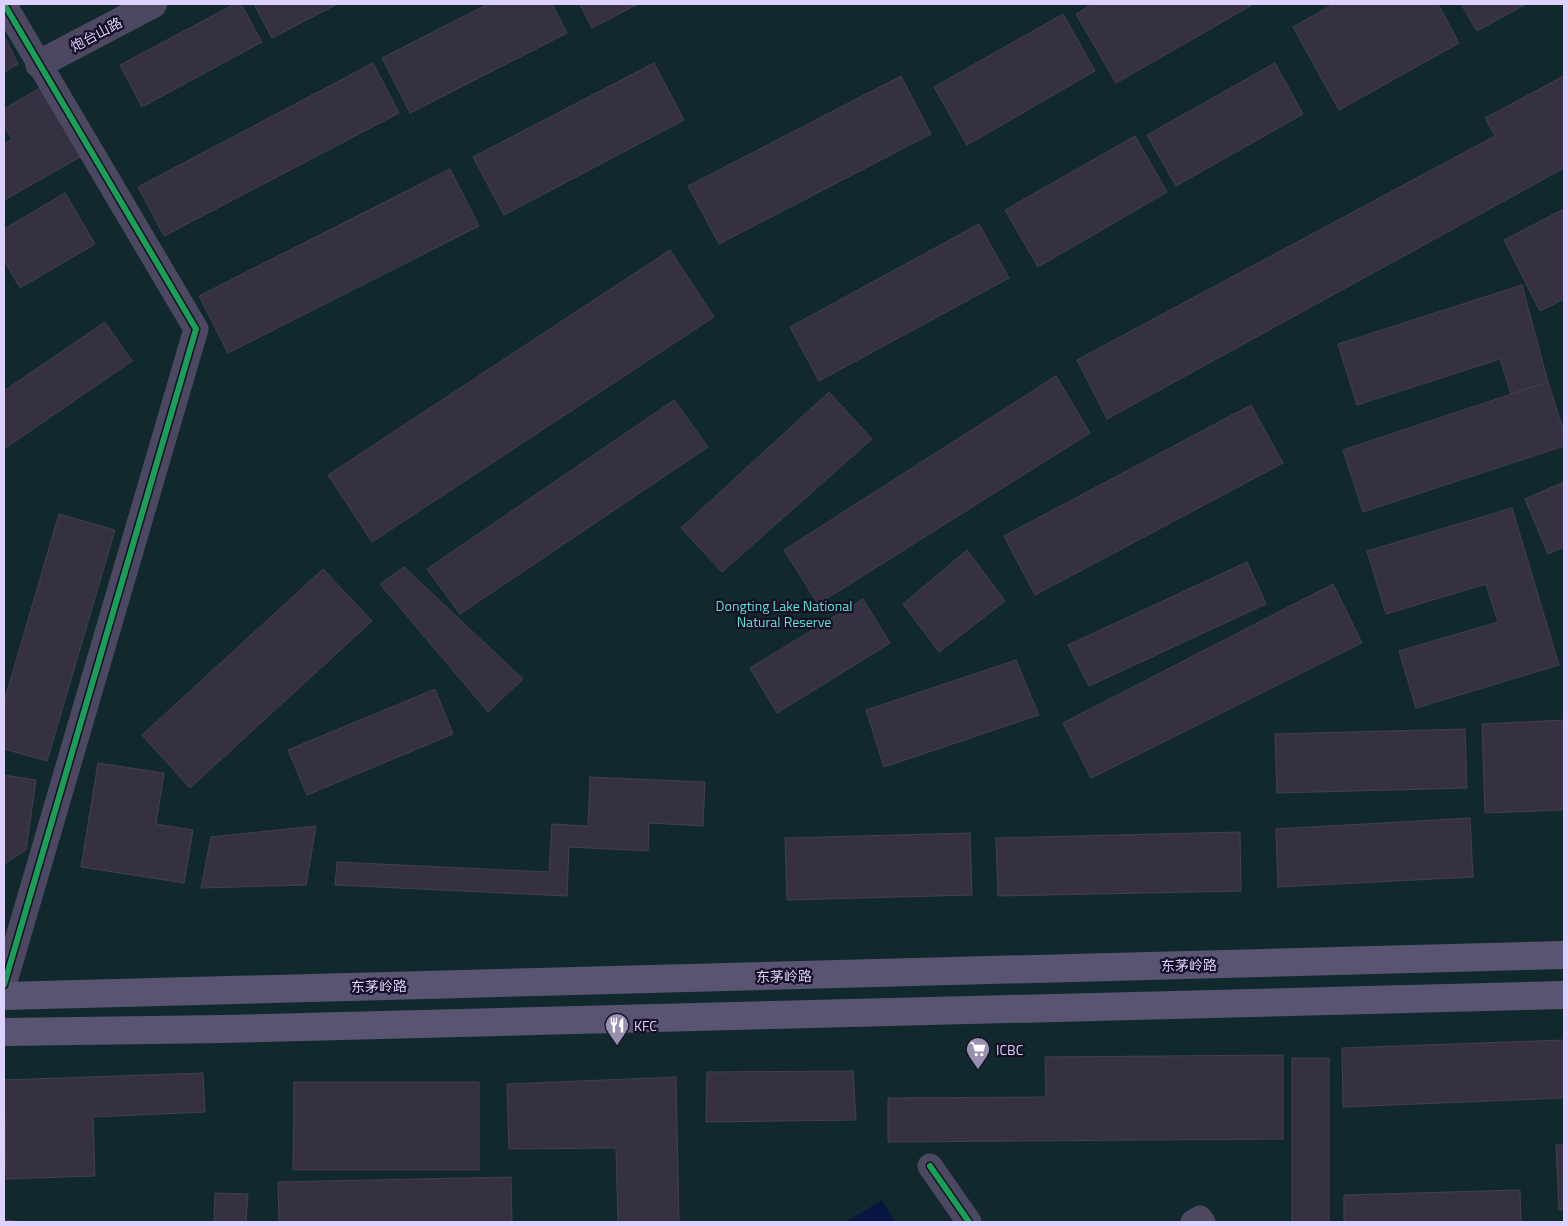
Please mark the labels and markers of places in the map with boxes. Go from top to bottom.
restaurant icon: KFC [604,1012,630,1046]
place label: KFC [634,1015,657,1036]
supermarket icon: ICBC [965,1036,991,1070]
place label: ICBC [996,1039,1024,1060]

